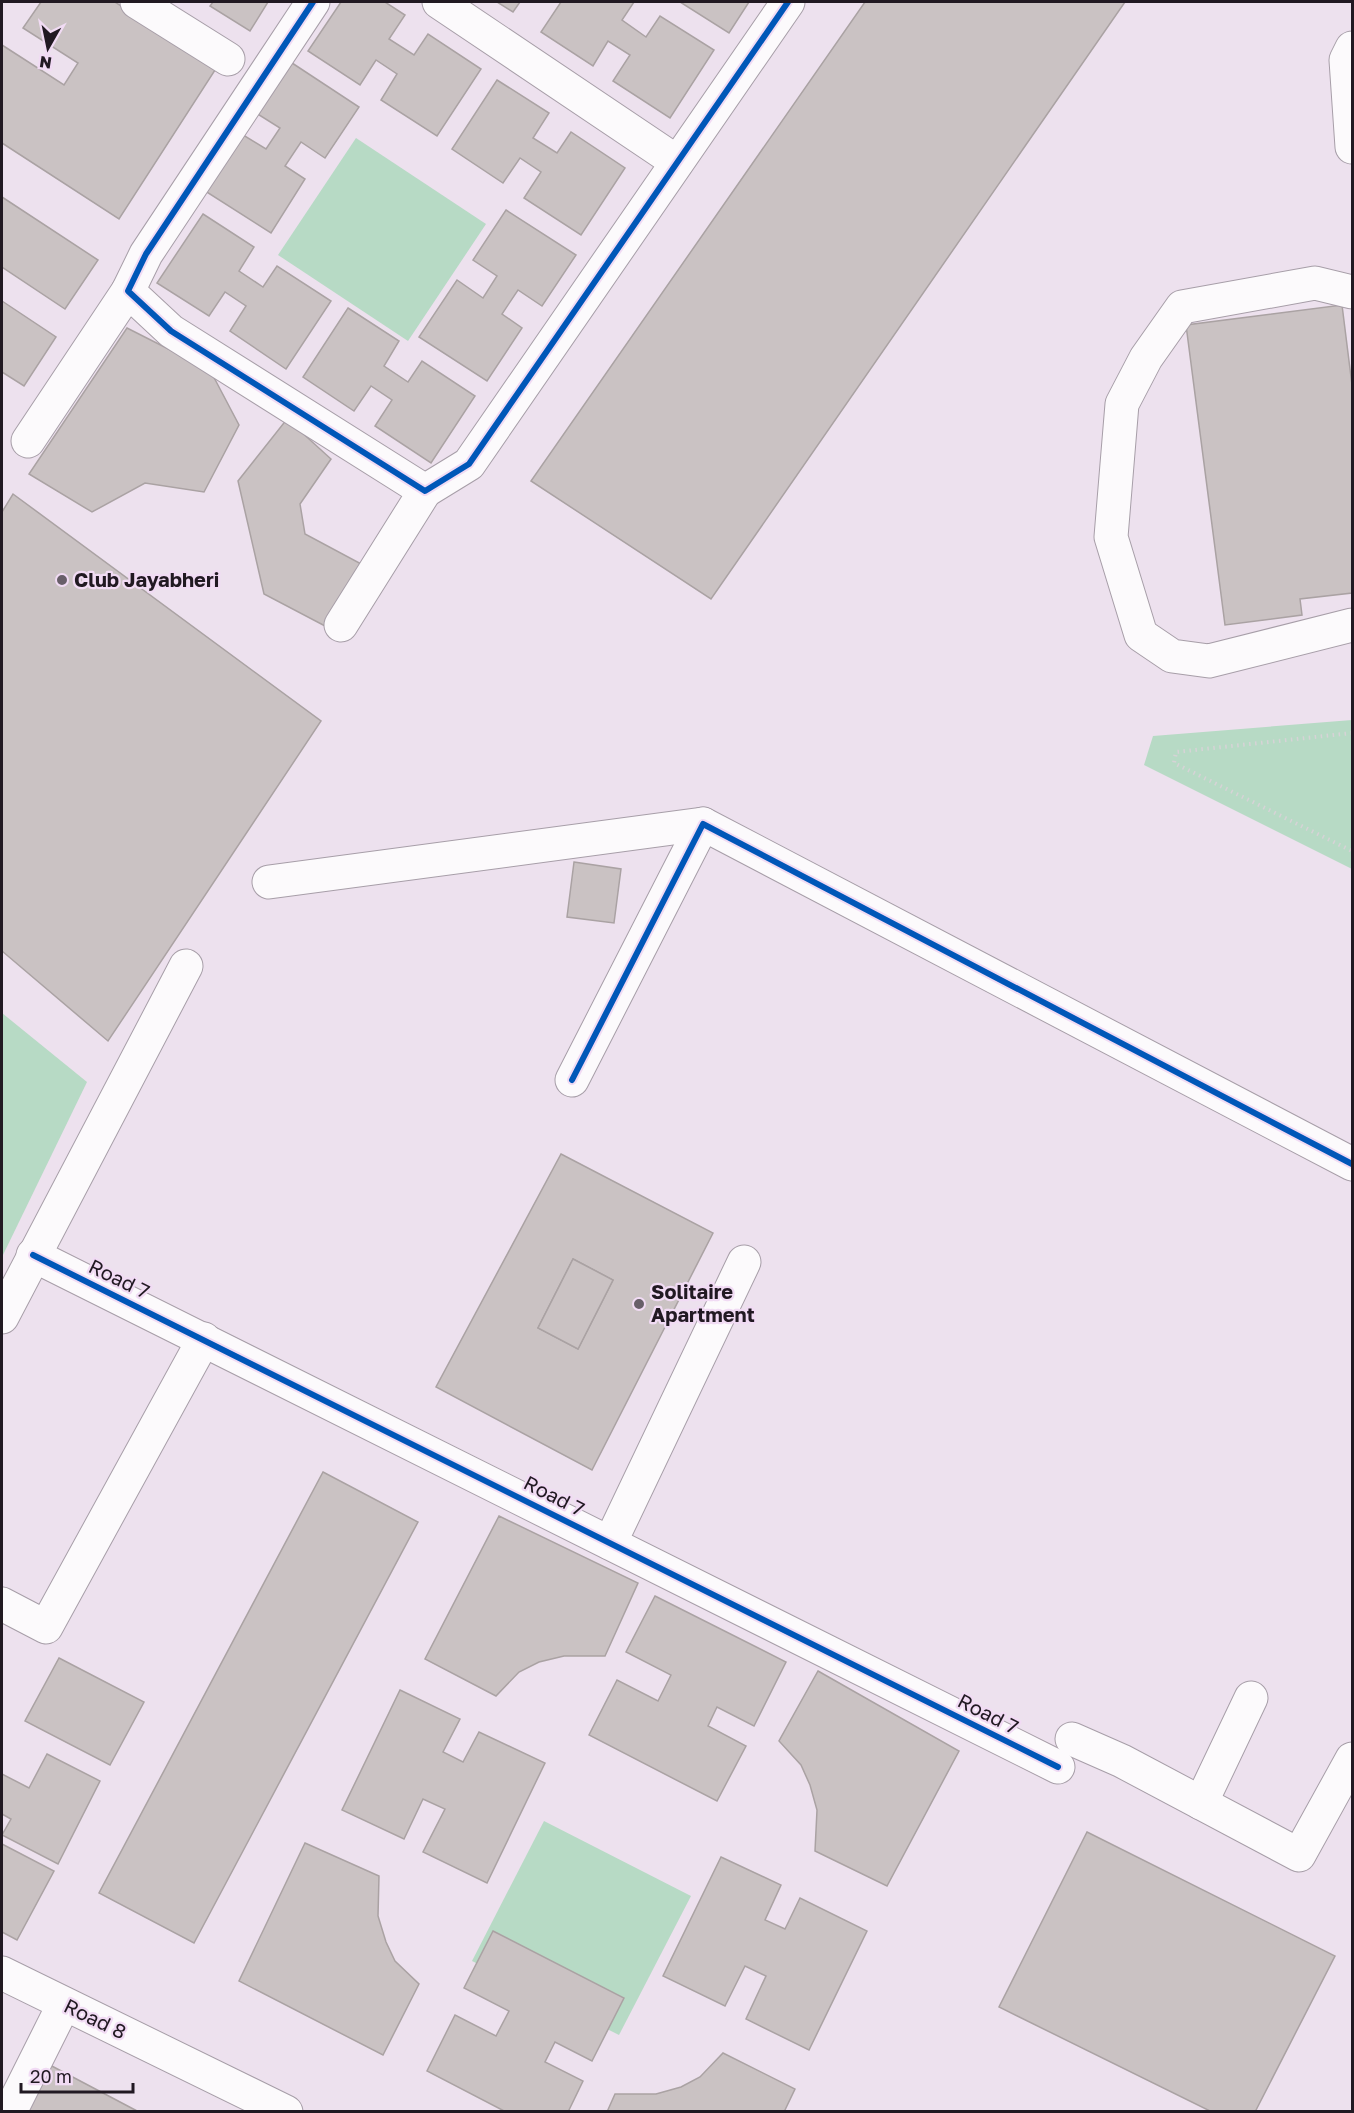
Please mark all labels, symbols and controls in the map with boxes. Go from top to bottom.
north arrow [18,18,78,78]
text: N [38,52,53,74]
place label: Club Jayabheri [74,567,219,591]
marker: Club Jayabheri [55,573,69,587]
street label: Road 7 [85,1253,154,1303]
place label: Solitaire Apartment [651,1279,755,1326]
marker: Solitaire Apartment [632,1297,646,1311]
street label: Road 7 [520,1470,589,1520]
street label: Road 7 [954,1688,1023,1738]
street label: Road 8 [60,1993,130,2043]
scale bar [21,2056,134,2094]
text: 20 m [30,2065,72,2087]

